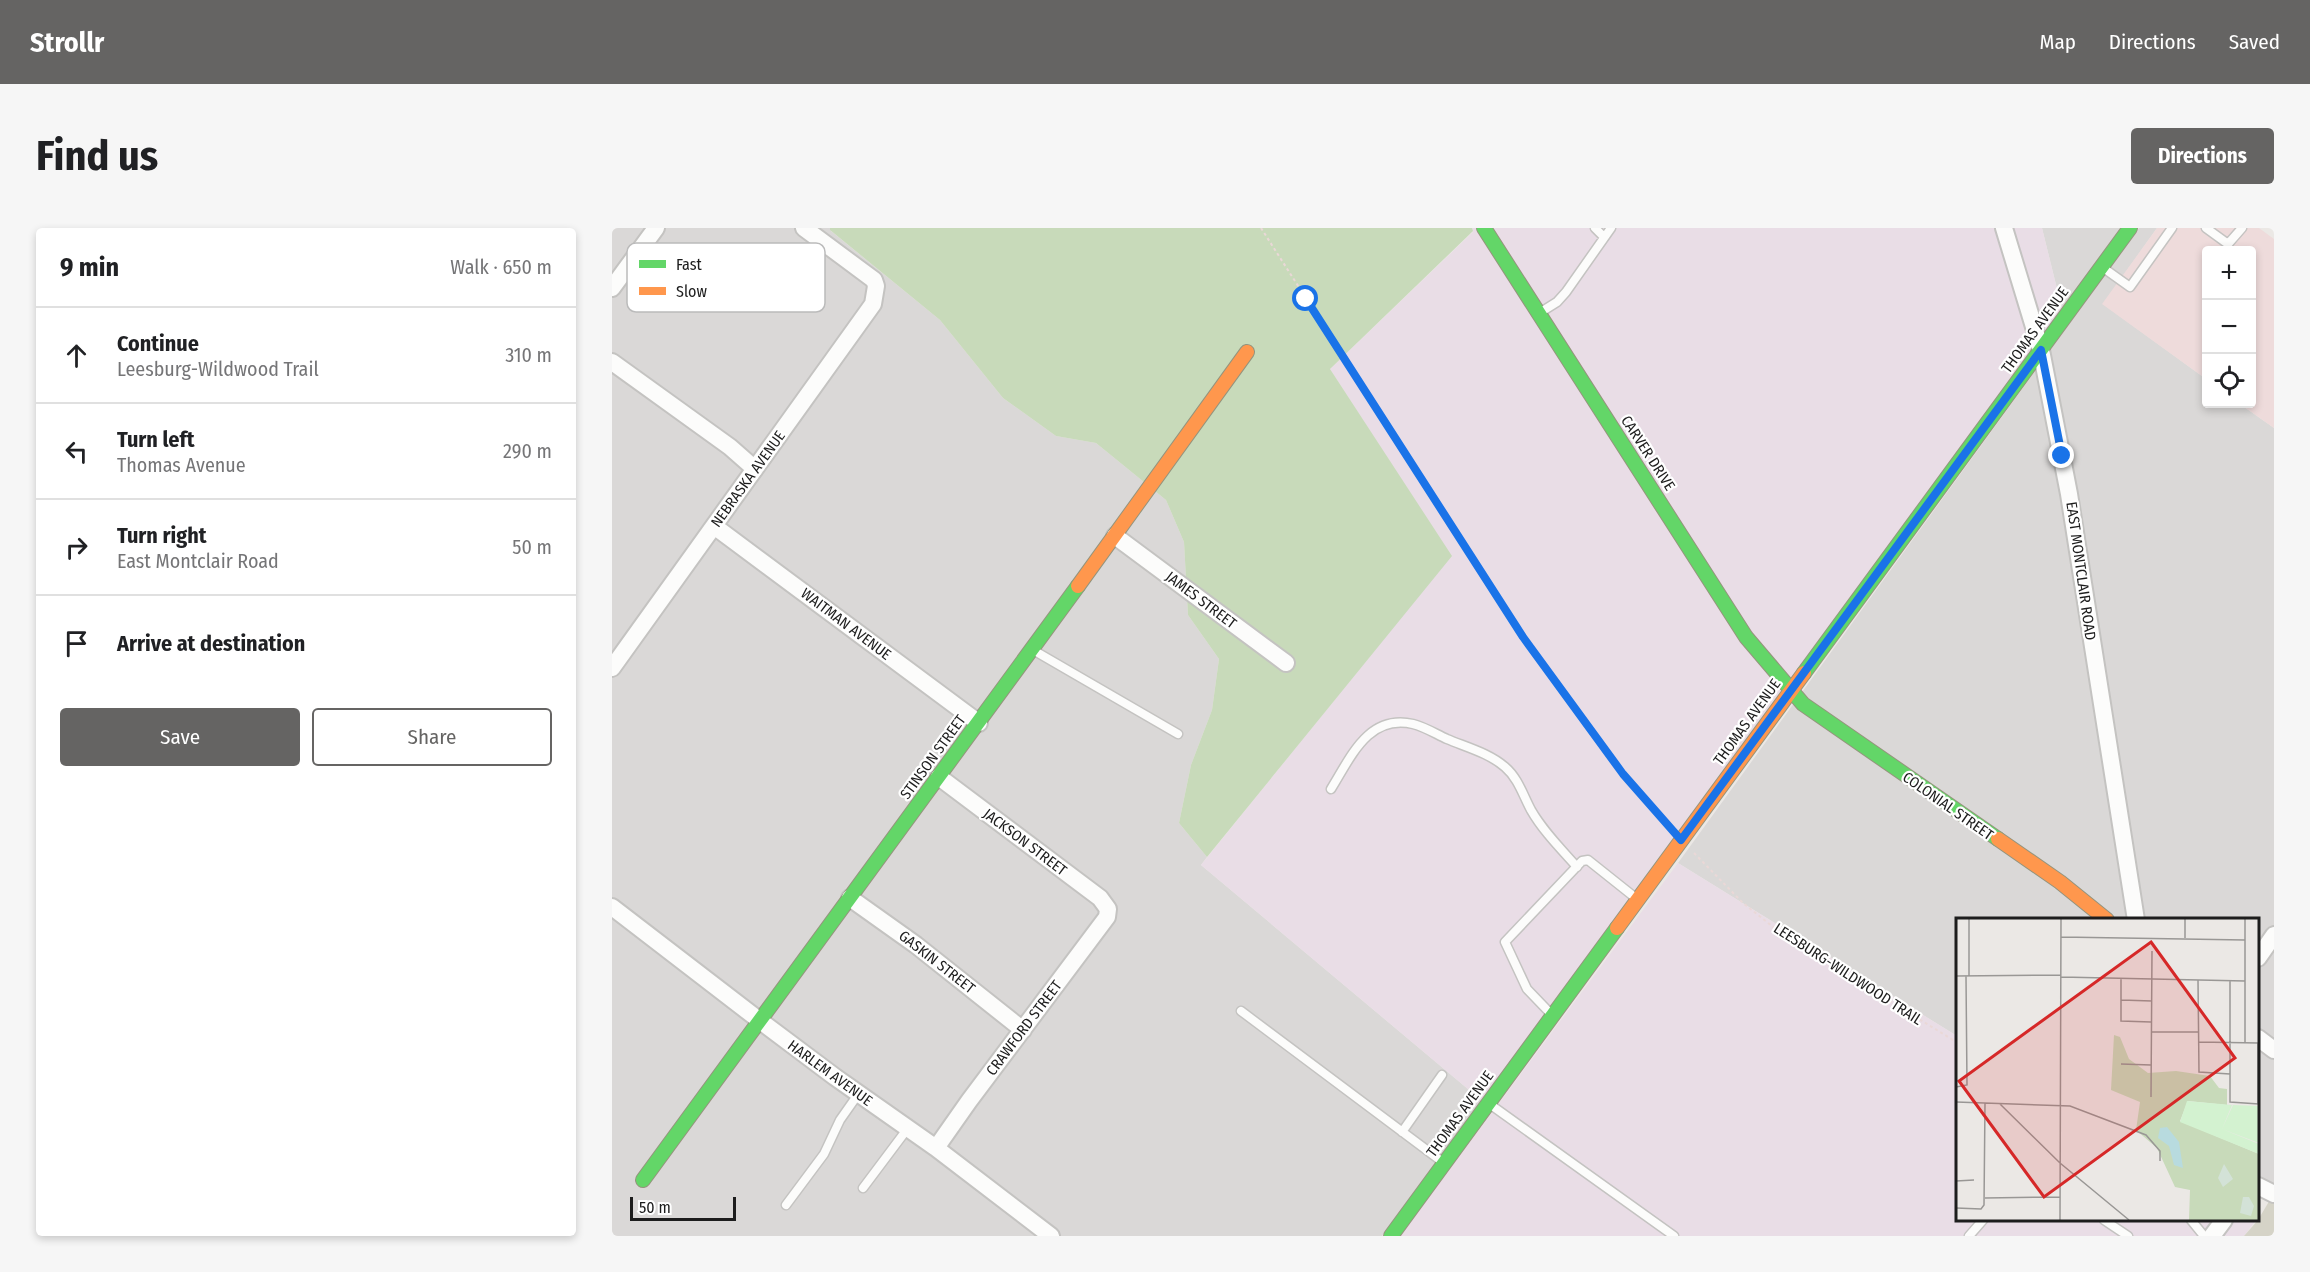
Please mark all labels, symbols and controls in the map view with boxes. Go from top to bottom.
text: Strollr [30,26,104,59]
text: Map [2039,29,2076,55]
text: Directions [2109,29,2196,55]
text: Saved [2229,29,2280,55]
button: Directions [2131,128,2274,184]
text: Find us [36,131,158,181]
legend [627,243,825,312]
map controls [2202,246,2256,408]
button: + [2202,246,2256,300]
text: 9 min [60,252,119,283]
text: Walk · 650 m [450,255,552,279]
text: Fast [676,255,703,274]
text: Slow [676,282,707,301]
street label: THOMAS AVENUE [1998,283,2072,377]
route start [1292,285,1318,311]
button: − [2202,300,2256,354]
text: Continue [117,330,199,357]
icon: ahead [60,339,93,372]
text: 310 m [505,343,552,367]
button: locate [2202,354,2256,408]
text: Leesburg-Wildwood Trail [117,357,319,381]
street label: CARVER DRIVE [1617,412,1679,494]
text: Turn left [117,426,195,453]
street label: NEBRASKA AVENUE [707,427,789,531]
icon: left [60,435,93,468]
text: 290 m [503,439,552,463]
route end [2048,442,2074,468]
text: Thomas Avenue [117,453,246,477]
street label: EAST MONTCLAIR ROAD [2062,501,2100,641]
text: Turn right [117,522,206,549]
icon: right [60,531,93,564]
text: 50 m [512,535,552,559]
text: East Montclair Road [117,549,279,573]
street label: JAMES STREET [1162,568,1240,632]
street label: WAITMAN AVENUE [797,584,895,664]
icon: arrive [60,627,93,660]
text: Arrive at destination [117,630,305,657]
street label: THOMAS AVENUE [1710,675,1784,769]
button: Save [60,708,300,766]
button: Share [312,708,552,766]
street label: STINSON STREET [896,711,970,803]
street label: COLONIAL STREET [1899,768,1997,844]
street label: JACKSON STREET [980,805,1070,879]
inset map [1956,918,2259,1221]
street label: LEESBURG-WILDWOOD TRAIL [1770,919,1926,1029]
street label: GASKIN STREET [895,927,979,997]
street label: CRAWFORD STREET [982,977,1066,1079]
street label: HARLEM AVENUE [784,1036,876,1110]
street label: THOMAS AVENUE [1423,1067,1497,1161]
scale bar [630,1194,736,1222]
text: 50 m [639,1198,671,1217]

